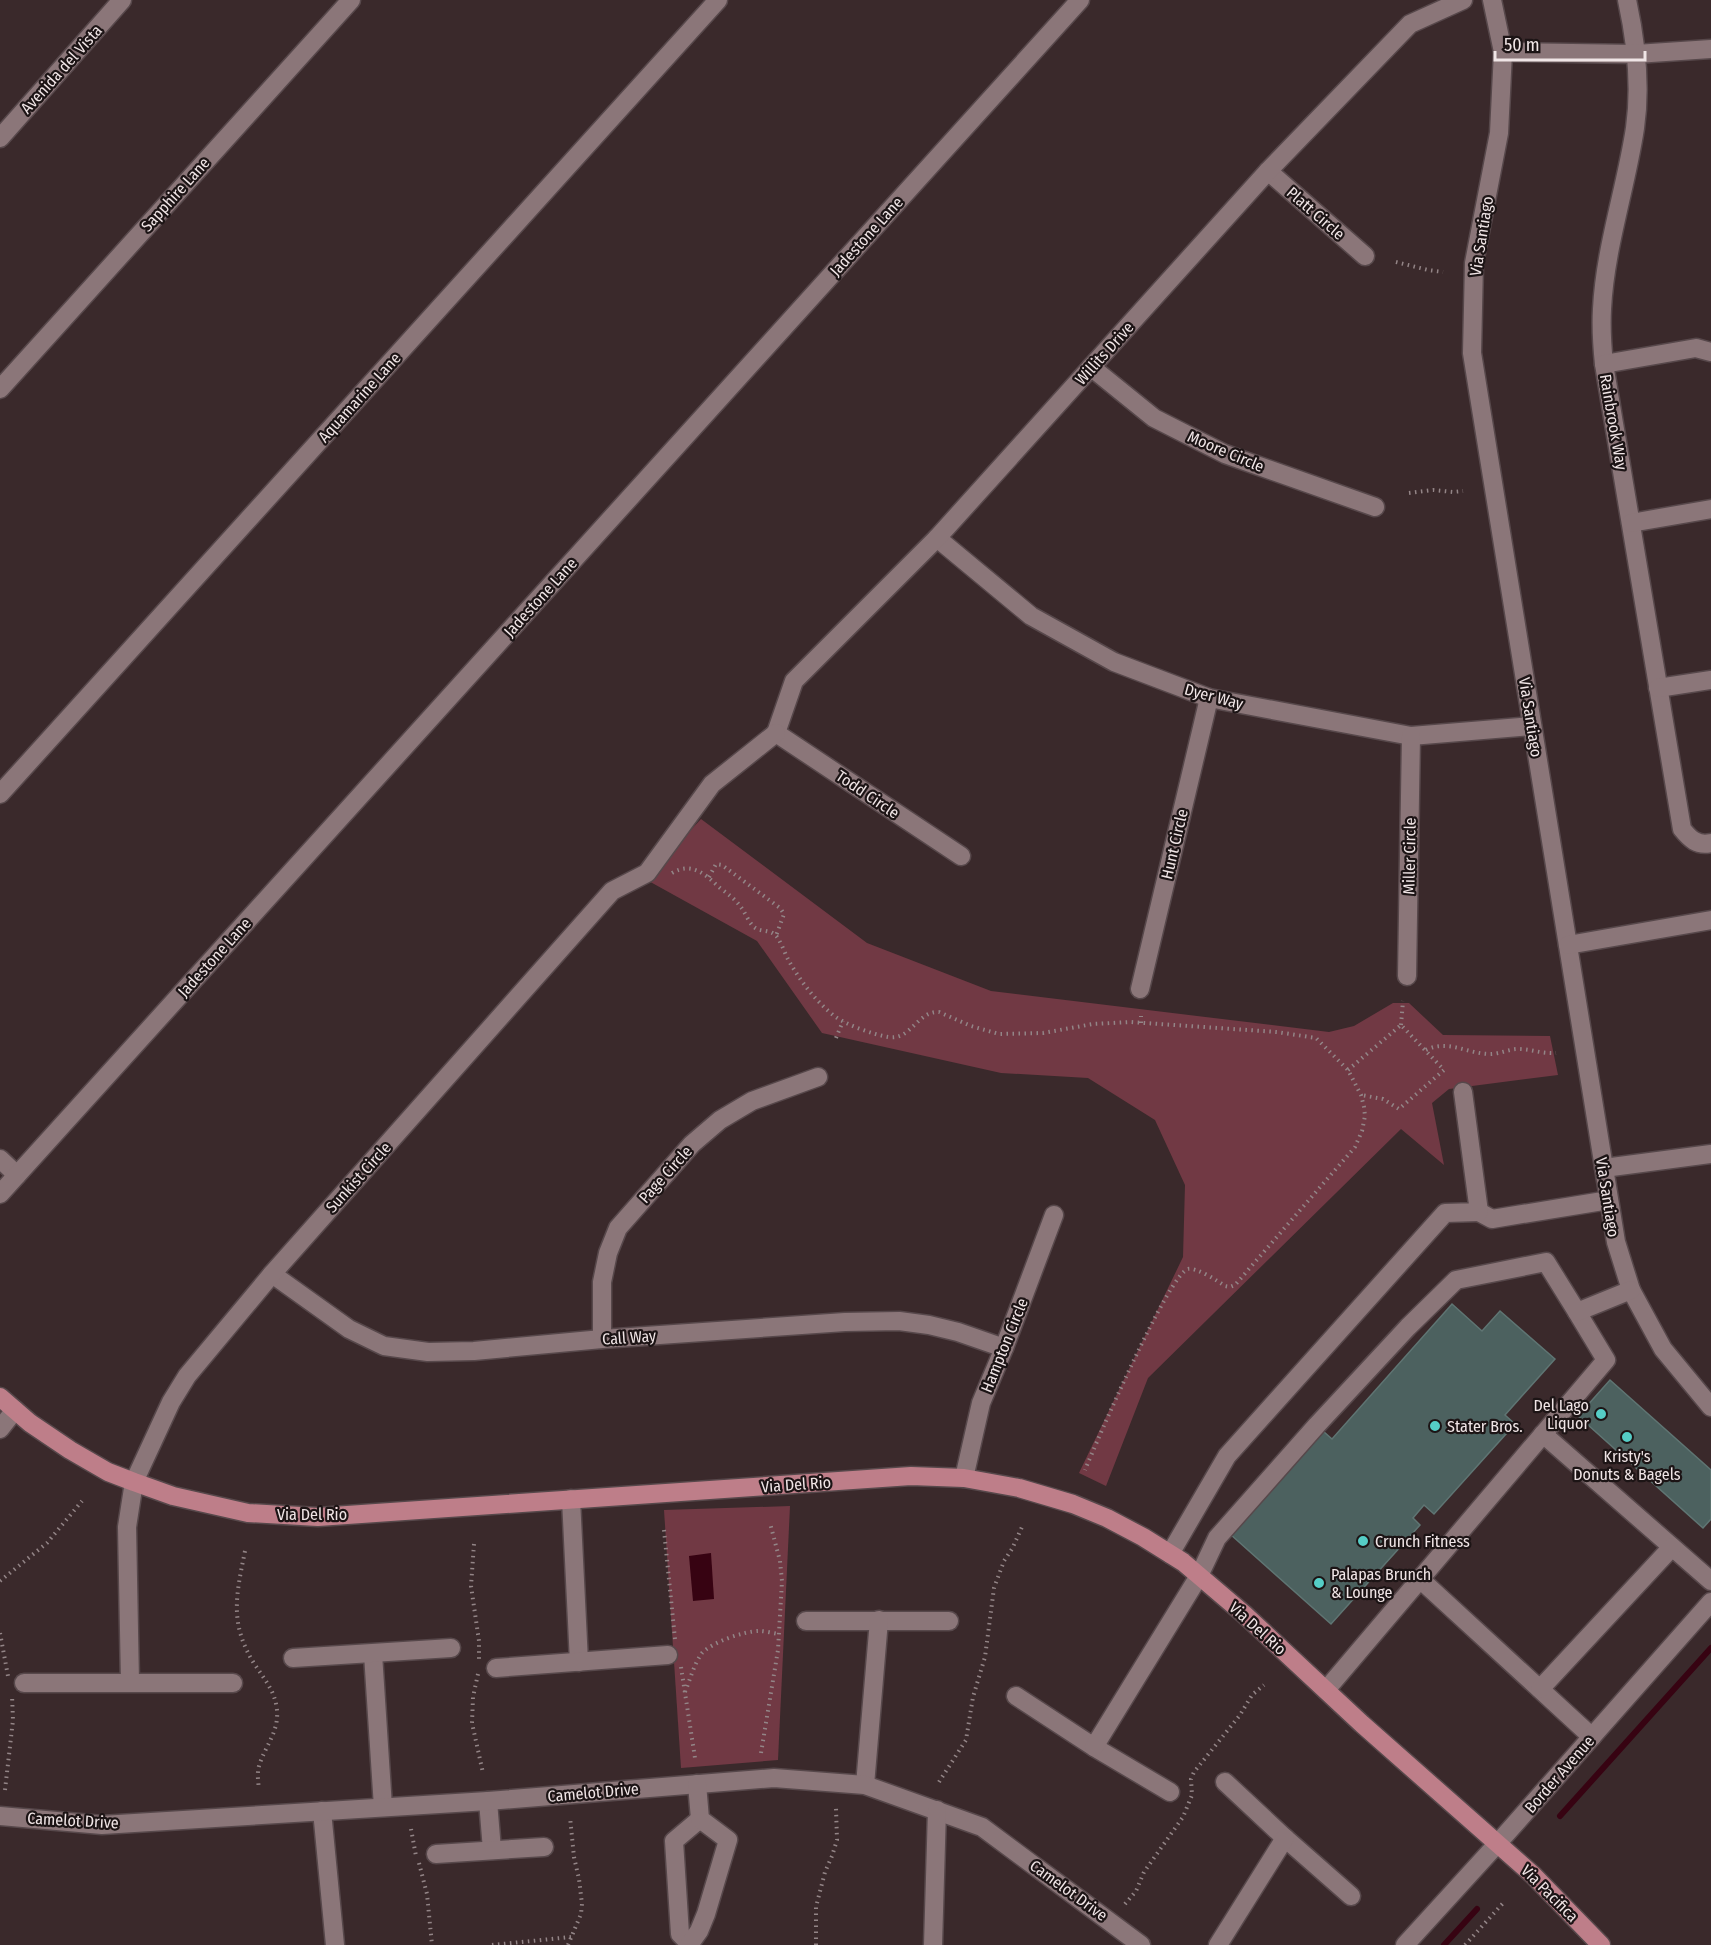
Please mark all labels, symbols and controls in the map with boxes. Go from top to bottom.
street label: Avenida del Vista [17,21,106,117]
scale bar [1495,24,1645,62]
text: 50 m [1504,34,1540,56]
street label: Sapphire Lane [137,153,214,235]
street label: Platt Circle [1283,183,1349,244]
street label: Jadestone Lane [826,193,907,280]
street label: Via Santiago [1466,195,1497,277]
street label: Willits Drive [1071,318,1138,389]
street label: Aquamarine Lane [314,348,405,446]
street label: Rainbrook Way [1596,373,1631,472]
street label: Moore Circle [1185,427,1267,476]
street label: Jadestone Lane [500,554,581,641]
street label: Via Santiago [1515,676,1546,758]
street label: Dyer Way [1183,680,1246,714]
street label: Todd Circle [833,766,903,822]
street label: Hunt Circle [1157,807,1192,881]
street label: Miller Circle [1399,817,1420,895]
street label: Jadestone Lane [174,914,255,1001]
street label: Sunkist Circle [322,1138,395,1216]
street label: Page Circle [635,1142,696,1207]
street label: Via Santiago [1592,1156,1623,1238]
street label: Hampton Circle [977,1295,1032,1395]
street label: Call Way [601,1326,658,1349]
place label: Del Lago Liquor [1533,1396,1589,1433]
marker: Del Lago Liquor [1594,1407,1608,1421]
place label: Stater Bros. [1447,1417,1523,1436]
marker: Stater Bros. [1428,1419,1442,1433]
marker: Kristy's Donuts & Bagels [1620,1430,1634,1444]
place label: Kristy's Donuts & Bagels [1573,1447,1681,1484]
street label: Via Del Rio [760,1473,832,1496]
street label: Via Del Rio [277,1505,347,1524]
place label: Crunch Fitness [1375,1532,1470,1551]
marker: Crunch Fitness [1356,1534,1370,1548]
place label: Palapas Brunch & Lounge [1331,1565,1431,1602]
marker: Palapas Brunch & Lounge [1312,1576,1326,1590]
street label: Via Del Rio [1225,1598,1290,1659]
street label: Border Avenue [1521,1732,1598,1817]
street label: Camelot Drive [547,1779,640,1806]
street label: Camelot Drive [27,1809,119,1832]
street label: Camelot Drive [1026,1856,1111,1925]
street label: Via Pacifica [1517,1861,1582,1926]

